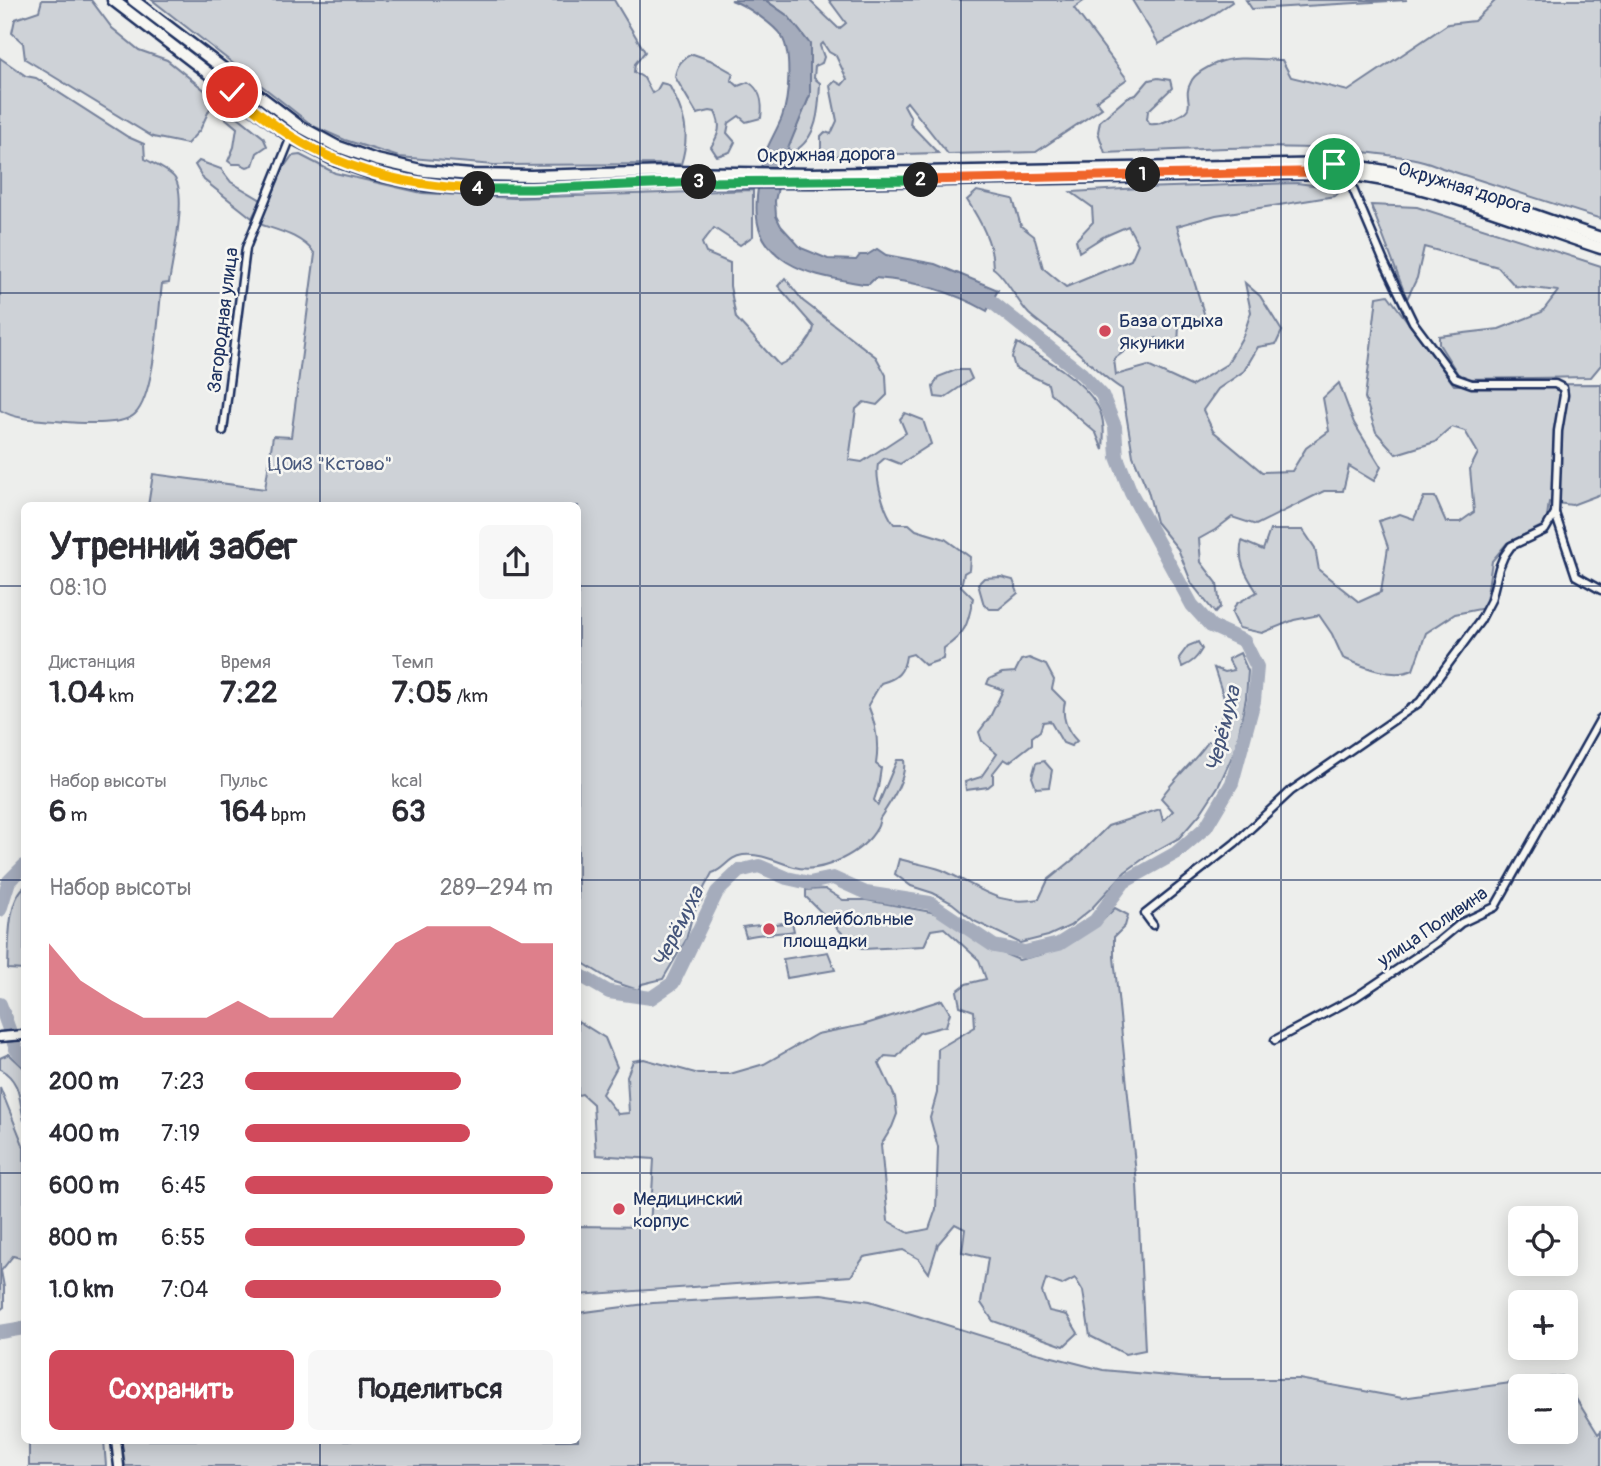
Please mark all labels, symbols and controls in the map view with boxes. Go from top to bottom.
pin [202,62,262,122]
icon: check [213,73,251,111]
pin [1304,134,1364,194]
street label: Окружная дорога [757,142,896,168]
icon: arrive [1315,145,1353,183]
street label: Окружная дорога [1395,156,1535,220]
pin: 1 [1126,158,1160,192]
pin: 2 [904,162,939,198]
text: 1 [1139,162,1146,186]
pin: 3 [682,164,716,200]
text: 2 [915,167,926,191]
text: 3 [693,169,704,193]
pin: 4 [461,172,496,206]
text: 4 [472,176,483,200]
street label: Загородная улица [202,246,244,394]
place label: База отдыха Якуники [1119,309,1223,355]
marker: База отдыха Якуники [1097,323,1113,339]
park label: ЦОиЗ "Кстово" [268,452,392,476]
text: Утренний забег [49,523,297,571]
button: share [479,525,553,599]
text: 08:10 [49,573,107,602]
text: Дистанция [49,650,135,674]
text: Время [220,650,271,674]
text: Темп [392,650,434,674]
text: 1.04 [49,674,105,711]
text: 7:22 [220,674,278,711]
text: 7:05 [392,674,452,711]
water label: Черёмуха [1200,682,1247,775]
text: km [105,684,134,708]
text: /km [452,684,488,708]
text: Набор высоты [49,769,167,793]
text: Пульс [220,769,268,793]
text: kcal [392,769,423,793]
text: 6 [49,793,66,830]
text: 164 [220,793,267,830]
text: 63 [392,793,426,830]
text: m [66,803,87,827]
text: bpm [267,803,306,827]
text: Набор высоты [49,873,191,902]
text: 289–294 m [440,873,553,902]
water label: Черёмуха [647,881,711,972]
street label: улица Поливина [1372,881,1492,973]
place label: Воллейбольные площадки [783,907,914,953]
marker: Воллейбольные площадки [761,921,777,937]
text: 200 m [49,1067,119,1096]
text: 7:23 [161,1067,204,1096]
text: 400 m [49,1119,119,1148]
text: 7:19 [161,1119,200,1148]
text: 600 m [49,1171,119,1200]
text: 6:45 [161,1171,206,1200]
place label: Медицинский корпус [633,1187,743,1233]
marker: Медицинский корпус [611,1201,627,1217]
map controls [1508,1206,1578,1444]
button: locate [1508,1206,1578,1276]
text: 800 m [49,1223,117,1252]
text: 6:55 [161,1223,205,1252]
text: 1.0 km [49,1275,114,1304]
text: 7:04 [161,1275,208,1304]
button: + [1508,1290,1578,1360]
button: Сохранить [49,1350,294,1430]
button: Поделиться [308,1350,553,1430]
button: − [1508,1374,1578,1444]

